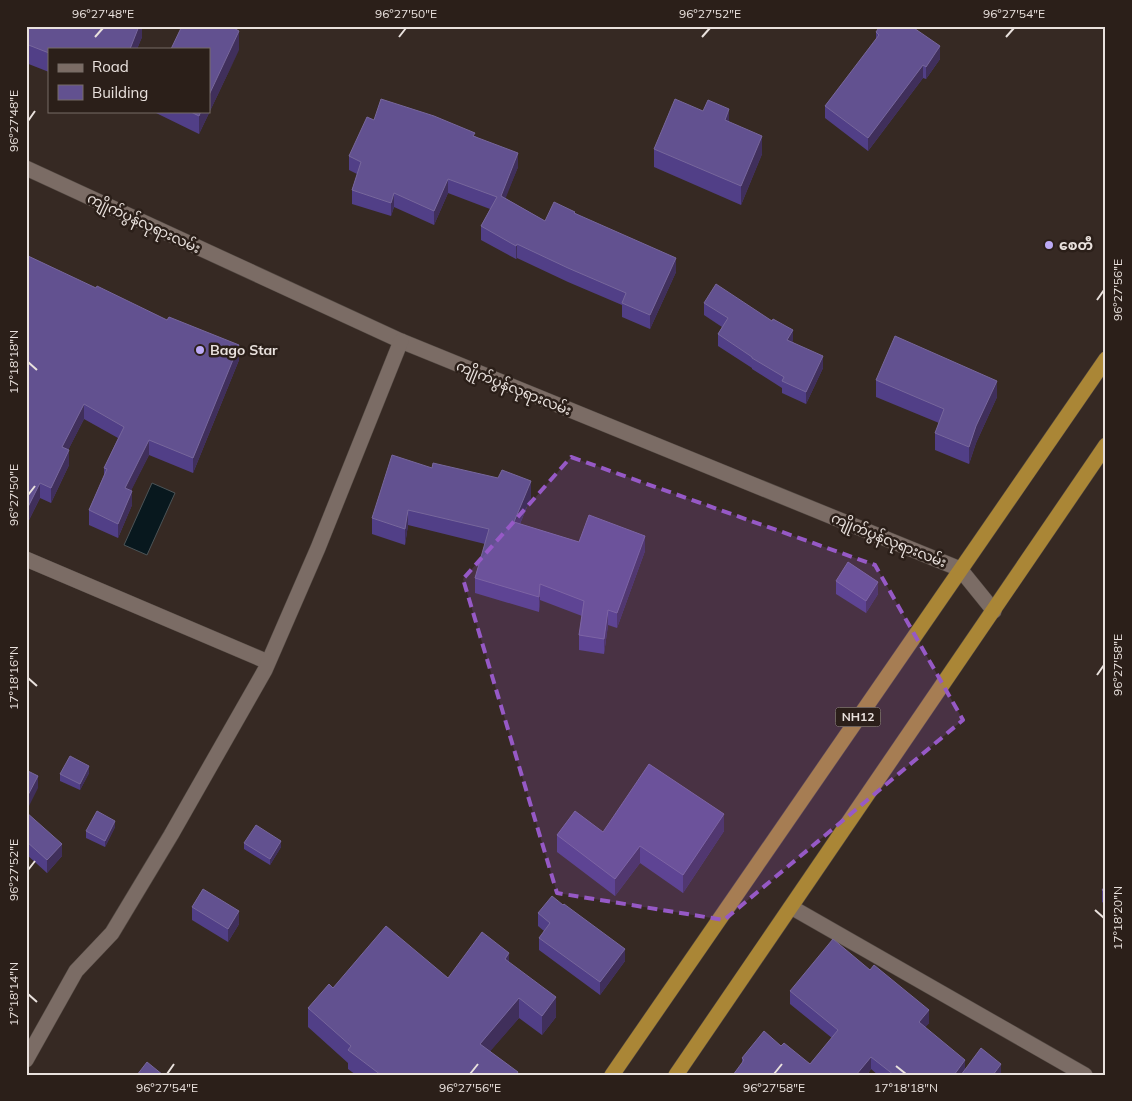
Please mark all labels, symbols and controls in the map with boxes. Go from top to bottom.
text: 96°27'48"E [72,6,134,21]
text: 96°27'50"E [375,6,437,21]
text: 96°27'52"E [679,6,741,21]
text: 96°27'54"E [983,6,1045,21]
legend [48,48,210,112]
text: Road [92,57,129,76]
text: Building [92,83,148,102]
text: 96°27'48"E [6,90,21,152]
street label: ကျိုက်ပွန်လုရားလမ်း [83,188,204,260]
place label: စေတီ [1059,235,1093,254]
marker: စေတီ [1043,239,1055,251]
text: 96°27'56"E [1110,259,1125,321]
text: 17°18'18"N [6,330,21,394]
place label: Bago Star [210,341,278,359]
marker: Bago Star [194,344,206,356]
street label: ကျိုက်ပွန်လုရားလမ်း [453,356,575,422]
text: 96°27'50"E [6,464,21,526]
street label: ကျိုက်ပွန်လုရားလမ်း [828,508,950,574]
text: 96°27'58"E [1110,634,1125,696]
text: 17°18'16"N [6,646,21,710]
road number: NH12 [836,708,880,726]
text: 96°27'52"E [6,839,21,901]
text: 17°18'20"N [1110,886,1125,950]
text: 17°18'14"N [6,962,21,1026]
text: 96°27'54"E [136,1080,198,1095]
text: 96°27'56"E [439,1080,501,1095]
text: 96°27'58"E [743,1080,805,1095]
text: 17°18'18"N [874,1080,938,1095]

